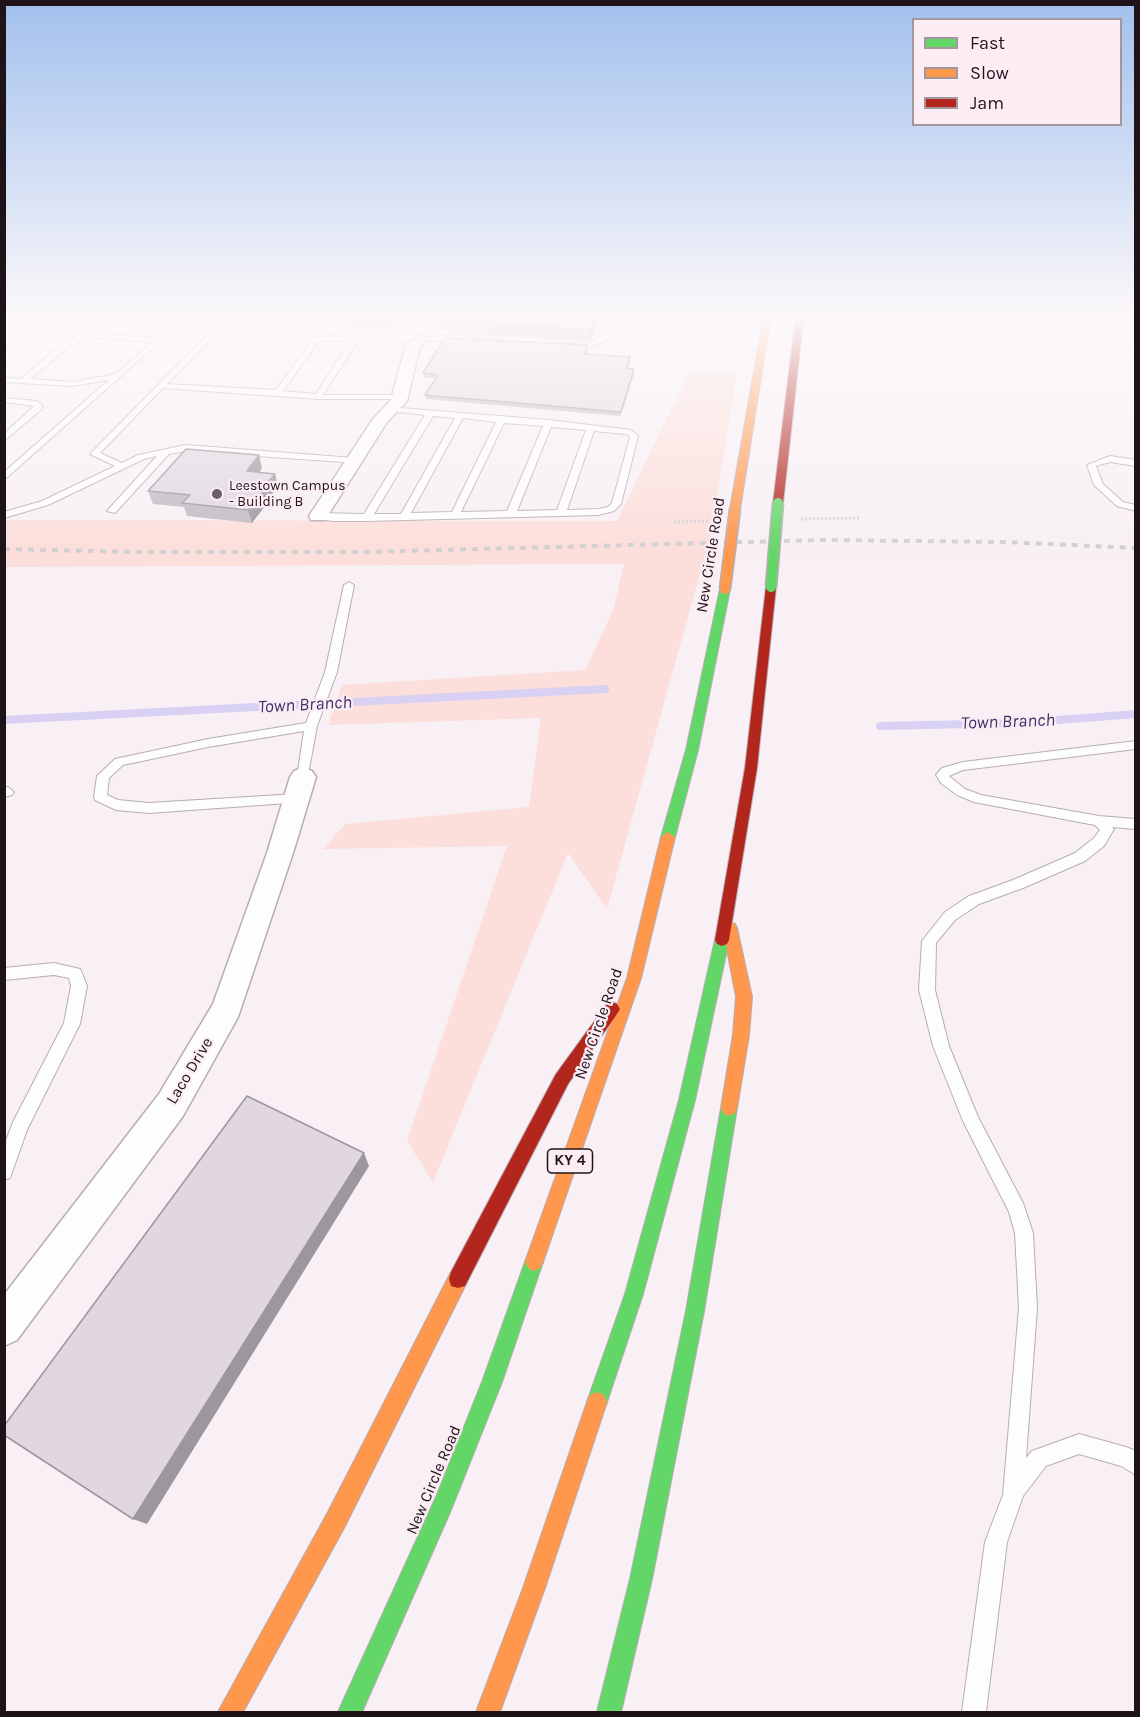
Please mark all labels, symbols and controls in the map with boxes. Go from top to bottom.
legend [912,18,1122,126]
text: Fast [970,32,1005,54]
text: Slow [970,62,1009,84]
text: Jam [970,92,1004,114]
place label: Leestown Campus - Building B [229,478,346,510]
marker: Leestown Campus - Building B [210,487,224,501]
street label: New Circle Road [692,496,730,614]
water label: Town Branch [257,692,353,718]
water label: Town Branch [961,710,1055,734]
street label: New Circle Road [571,966,627,1082]
street label: Laco Drive [163,1034,217,1108]
road number: KY 4 [548,1149,592,1173]
street label: New Circle Road [402,1423,466,1537]

